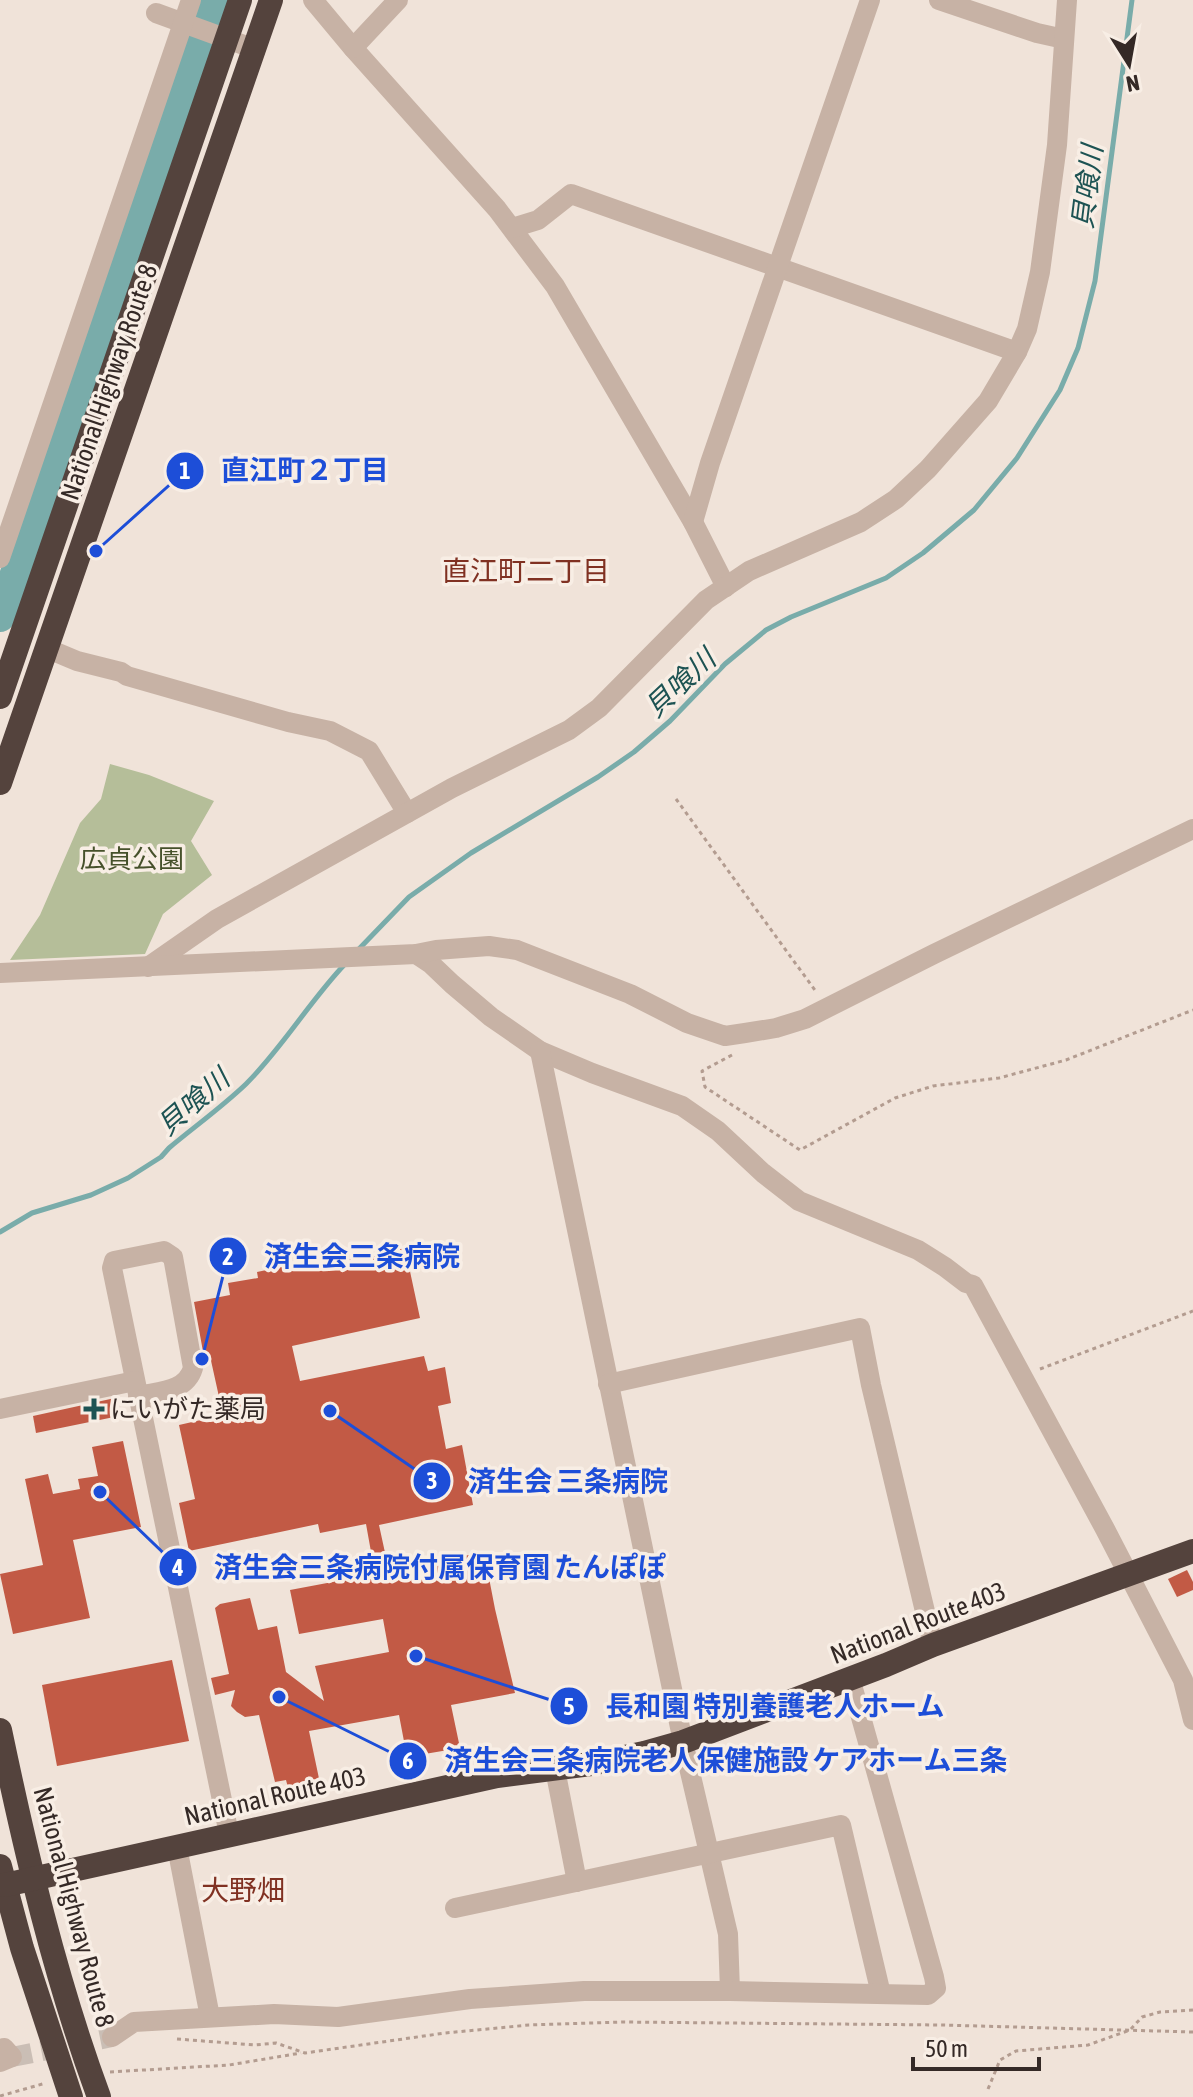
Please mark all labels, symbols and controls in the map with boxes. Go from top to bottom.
north arrow [1089,24,1169,104]
text: N [1124,70,1142,98]
water label: 貝喰川 [1066,140,1108,231]
street label: National Highway Route 8 [55,260,163,504]
callout: 直江町２丁目 [165,445,405,497]
text: 直江町２丁目 [221,454,389,486]
text: 1 [179,457,191,484]
district label: 直江町二丁目 [442,555,610,587]
water label: 貝喰川 [638,641,724,723]
park label: 広貞公園 [80,844,184,874]
water label: 貝喰川 [151,1060,237,1142]
callout: 済生会三条病院 [208,1230,476,1282]
text: 済生会三条病院 [264,1240,460,1272]
text: 2 [222,1243,234,1270]
place label: にいがた薬局 [110,1394,266,1424]
marker: にいがた薬局 [85,1400,103,1418]
callout: 済生会 三条病院 [412,1455,684,1507]
text: 済生会 三条病院 [468,1465,668,1497]
text: 3 [426,1467,438,1494]
callout: 済生会三条病院付属保育園 たんぽぽ [158,1541,682,1593]
text: 済生会三条病院付属保育園 たんぽぽ [214,1551,666,1583]
text: 4 [171,1554,184,1581]
street label: National Route 403 [826,1576,1010,1670]
callout: 長和園 特別養護老人ホーム [549,1680,961,1732]
text: 長和園 特別養護老人ホーム [606,1690,945,1722]
text: 5 [563,1693,575,1720]
callout: 済生会三条病院老人保健施設 ケアホーム三条 [388,1735,1024,1787]
text: 済生会三条病院老人保健施設 ケアホーム三条 [445,1744,1008,1776]
text: 6 [402,1747,414,1774]
street label: National Route 403 [181,1761,369,1831]
street label: National Highway Route 8 [27,1784,121,2030]
district label: 大野畑 [201,1874,285,1906]
scale bar [913,2021,1039,2071]
text: 50 m [925,2035,968,2062]

